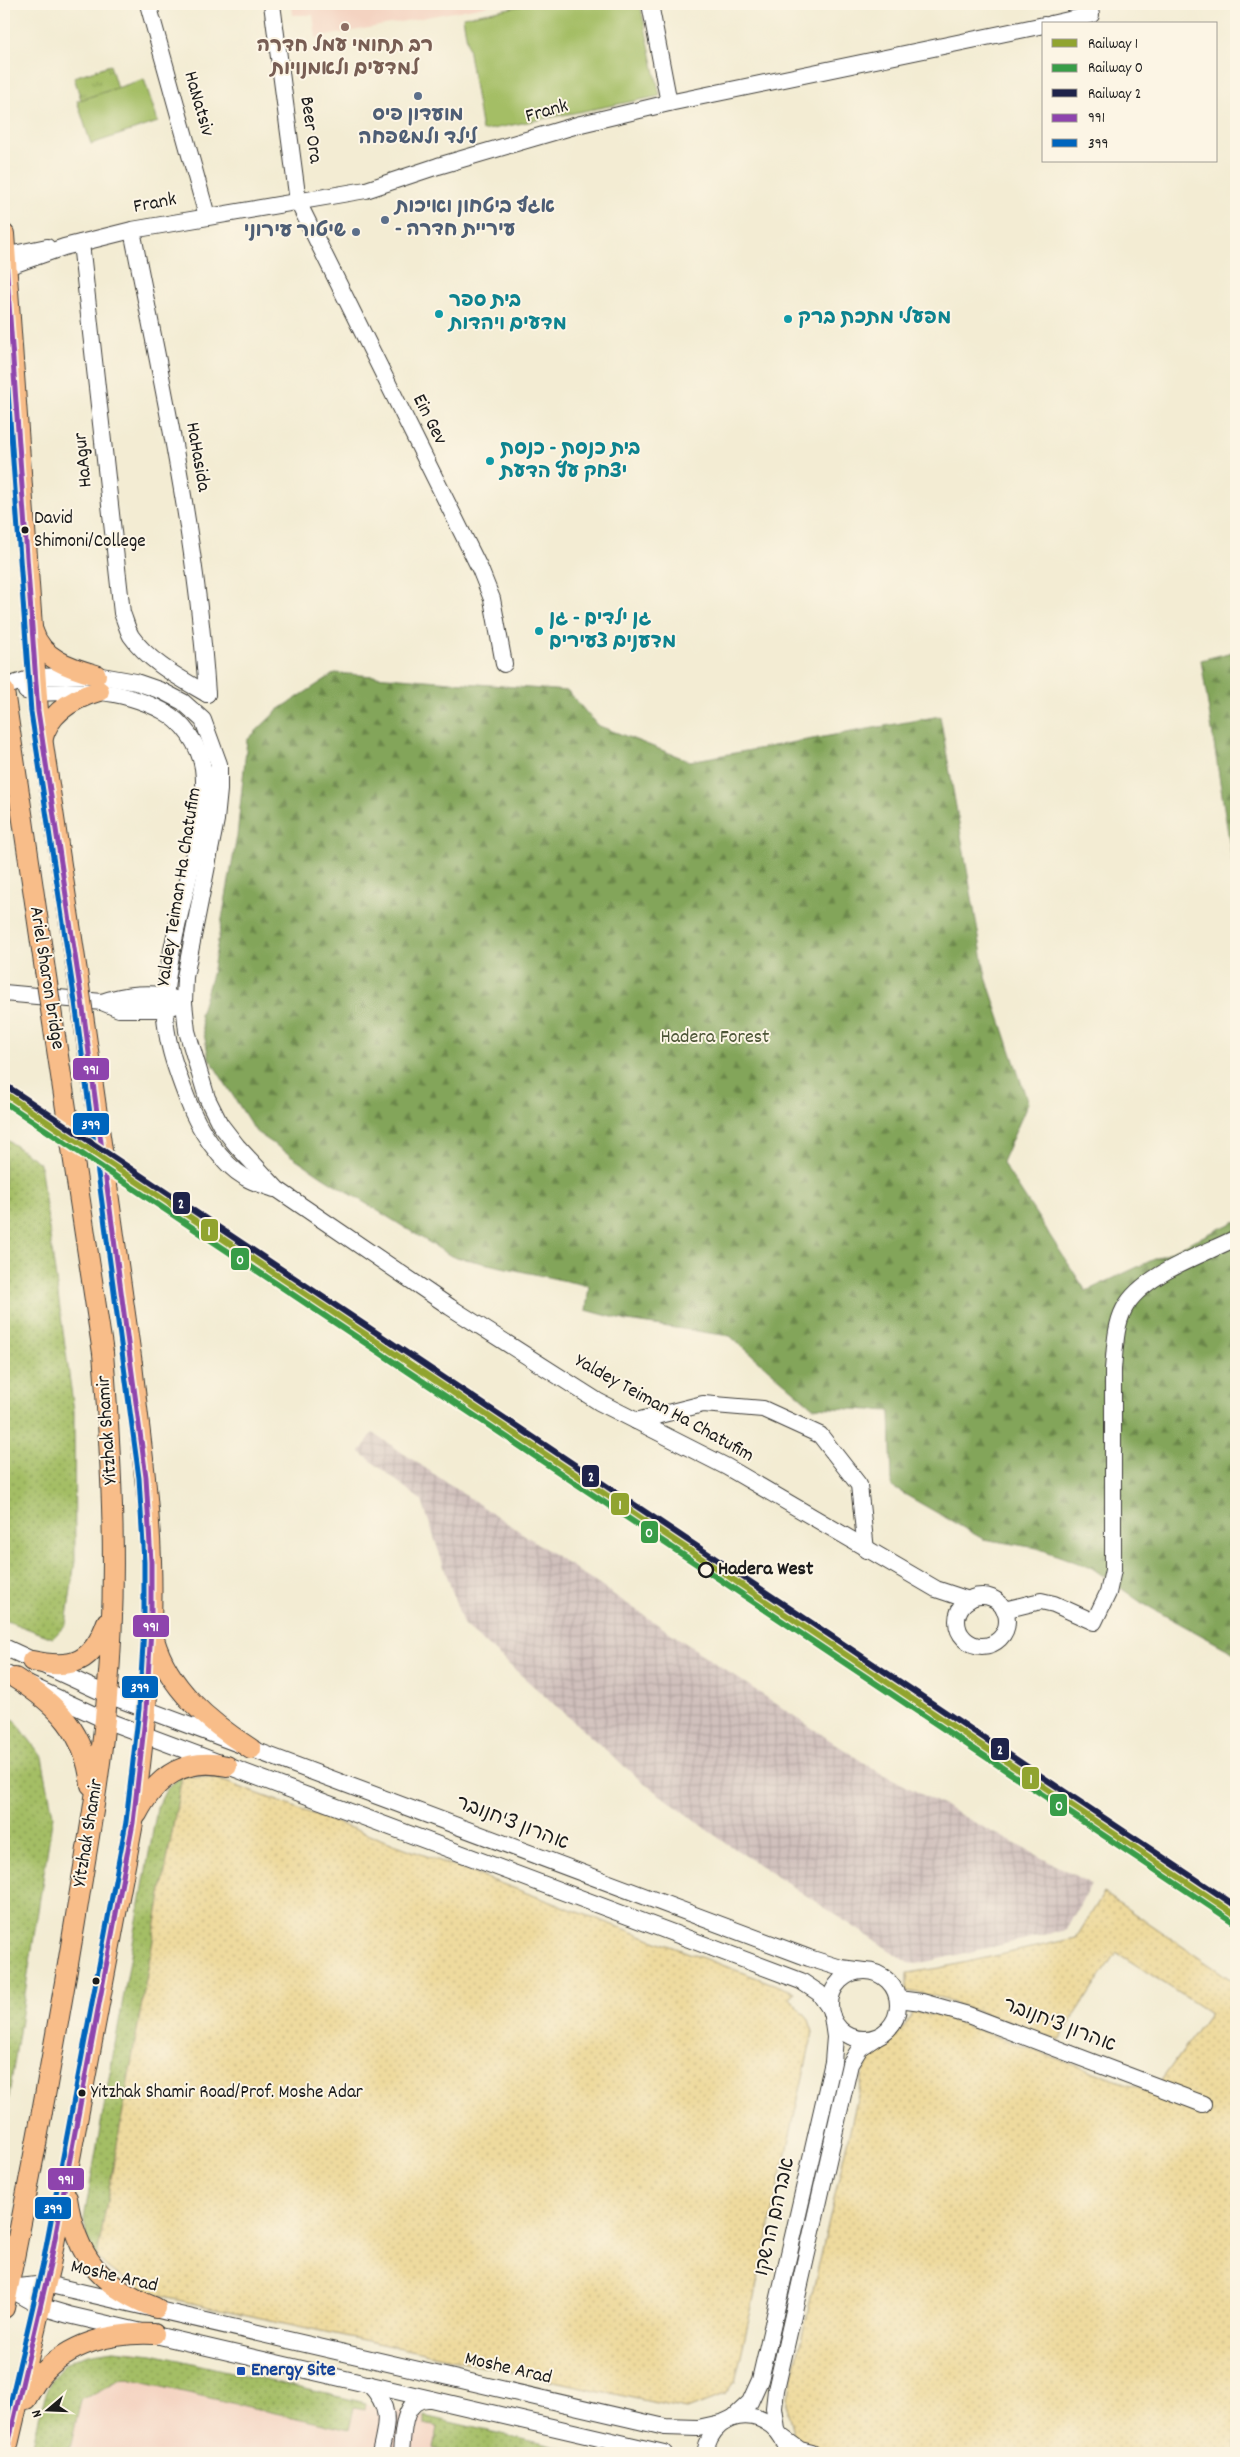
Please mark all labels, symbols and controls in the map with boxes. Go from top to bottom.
marker: רב תחומי עמל חדרה למדעים ולאמנויות [339,21,351,33]
legend [1042,22,1218,162]
place label: רב תחומי עמל חדרה למדעים ולאמנויות [257,33,433,84]
text: Railway 1 [1088,34,1138,56]
text: Railway 0 [1088,58,1143,80]
street label: HaNatsiv [175,68,221,141]
text: Railway 2 [1088,84,1141,106]
marker: מועדון פיס לילד ולמשפחה [412,90,424,102]
street label: Frank [522,93,572,131]
street label: Beer Ora [291,95,329,166]
place label: מועדון פיס לילד ולמשפחה [359,102,478,153]
text: 991 [1088,108,1105,130]
text: 399 [1088,134,1108,156]
street label: Frank [131,186,179,222]
place label: אגף ביטחון ואיכות - עיריית חדרה [393,194,555,245]
marker: אגף ביטחון ואיכות - עיריית חדרה [379,214,391,226]
place label: שיטור עירוני [244,218,346,246]
marker: שיטור עירוני [350,226,362,238]
place label: בית ספר מדעים ויהדות [447,288,567,339]
place label: מפעלי מתכת ברק [798,305,951,333]
marker: בית ספר מדעים ויהדות [433,308,445,320]
marker: מפעלי מתכת ברק [782,313,794,325]
street label: Ein Gev [404,390,454,451]
street label: HaHasida [177,420,217,495]
street label: HaAgur [67,430,101,489]
place label: בית כנסת - כנסת יצחק עץ הדעת [498,436,641,487]
marker: בית כנסת - כנסת יצחק עץ הדעת [484,455,496,467]
place label: David Shimoni/College [34,506,146,556]
marker: David Shimoni/College [20,525,30,535]
place label: גן ילדים - גן מדענים צעירים [549,606,676,657]
marker: גן ילדים - גן מדענים צעירים [533,625,545,637]
street label: Yaldey Teiman Ha Chatufim [150,785,210,989]
street label: Ariel Sharon bridge [21,905,71,1052]
park label: Hadera Forest [660,1024,770,1052]
line badge: 991 [72,1057,110,1081]
text: 991 [83,1061,99,1081]
line badge: 399 [72,1112,110,1136]
text: 399 [81,1116,101,1136]
line badge: 2 [172,1191,191,1215]
text: 2 [178,1195,184,1215]
line badge: 1 [200,1218,219,1242]
text: 1 [207,1222,211,1242]
line badge: 0 [230,1247,250,1271]
text: 0 [236,1251,244,1271]
street label: Yaldey Teiman Ha Chatufim [569,1348,759,1470]
street label: Yitzhak Shamir [90,1374,126,1486]
line badge: 2 [581,1464,600,1488]
text: 2 [588,1468,594,1488]
line badge: 1 [610,1492,630,1516]
text: 1 [618,1496,622,1516]
line badge: 0 [640,1520,659,1544]
text: 0 [645,1524,653,1544]
place label: Hadera West [718,1556,814,1584]
marker: Hadera West [698,1562,714,1578]
line badge: 991 [132,1614,170,1638]
text: 991 [143,1618,159,1638]
line badge: 399 [121,1675,159,1699]
text: 399 [130,1679,150,1699]
line badge: 2 [990,1737,1010,1761]
text: 2 [997,1741,1003,1761]
line badge: 1 [1021,1766,1040,1790]
text: 1 [1029,1770,1033,1790]
street label: Yitzhak Shamir [67,1776,111,1889]
street label: אהרון צ'חנובר [452,1790,572,1858]
line badge: 0 [1049,1793,1068,1817]
text: 0 [1055,1797,1063,1817]
unlabelled marker [91,1976,101,1986]
street label: אהרון צ'חנובר [999,1992,1119,2060]
place label: Yitzhak Shamir Road/Prof. Moshe Adar [91,2080,363,2107]
marker: Yitzhak Shamir Road/Prof. Moshe Adar [77,2088,87,2098]
street label: אברהם הרשקו [749,2155,803,2279]
line badge: 991 [47,2167,85,2191]
text: 991 [58,2171,74,2191]
line badge: 399 [34,2196,72,2220]
text: 399 [43,2200,63,2220]
street label: Moshe Arad [68,2253,160,2301]
street label: Moshe Arad [462,2345,554,2393]
place label: Energy Site [251,2357,336,2385]
marker: Energy Site [235,2365,247,2377]
north arrow [22,2384,72,2434]
text: N [27,2407,48,2420]

